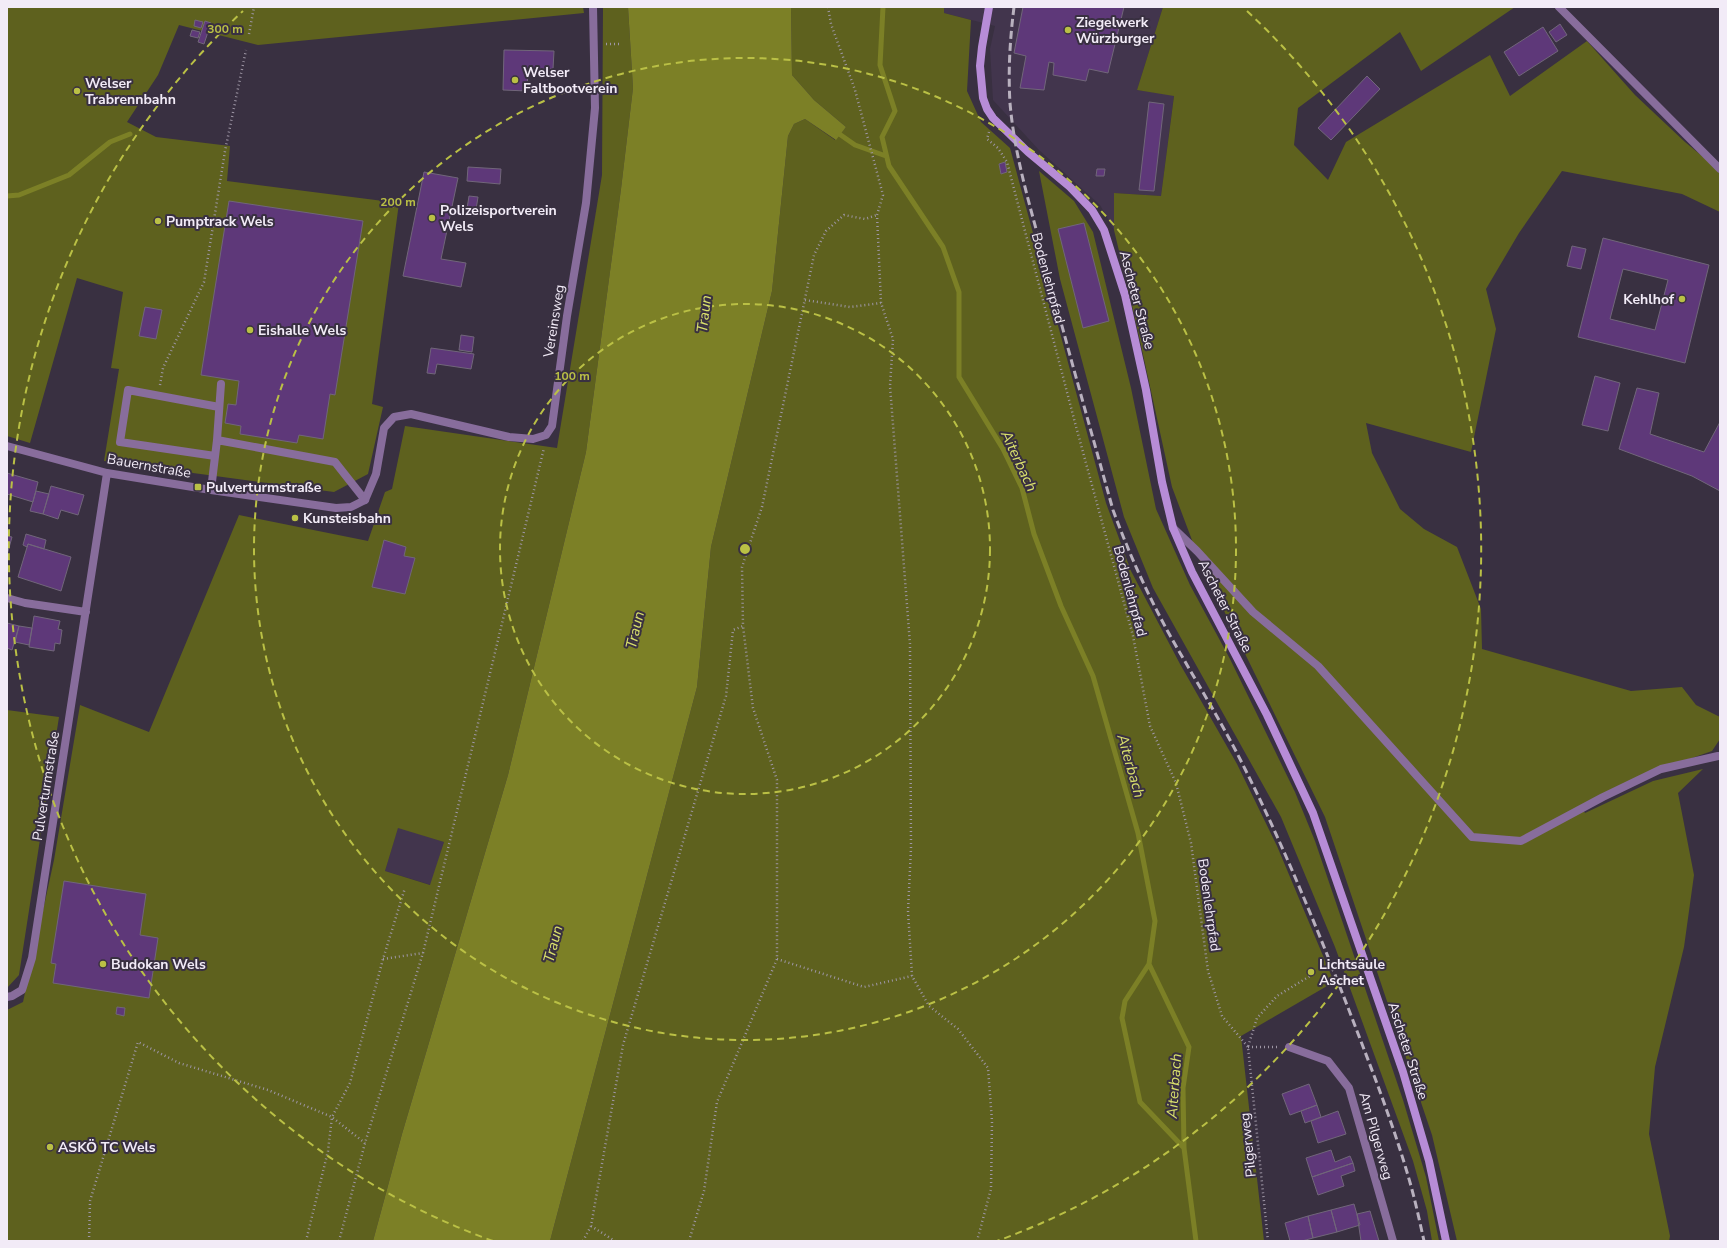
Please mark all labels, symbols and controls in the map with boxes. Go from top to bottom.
place label: Ziegelwerk Würzburger [1076,13,1155,48]
text: 300 m [207,21,243,37]
marker: Ziegelwerk Würzburger [1063,25,1073,35]
place label: Welser Faltbootverein [523,63,617,98]
place label: Welser Trabrennbahn [85,74,176,109]
marker: Welser Faltbootverein [510,75,520,85]
marker: Welser Trabrennbahn [72,86,82,96]
text: 200 m [380,194,416,210]
place label: Polizeisportverein Wels [440,201,557,236]
place label: Pumptrack Wels [166,212,274,231]
marker: Polizeisportverein Wels [427,213,437,223]
marker: Pumptrack Wels [153,216,163,226]
street label: Bodenlehrpfad [1027,230,1069,326]
street label: Ascheter Straße [1115,249,1159,351]
street label: Vereinsweg [539,283,569,360]
place label: Kehlhof [1623,290,1675,309]
water label: Traun [692,294,716,334]
marker: Kehlhof [1677,294,1687,304]
place label: Eishalle Wels [258,321,347,340]
marker: Eishalle Wels [245,325,255,335]
text: 100 m [554,368,590,384]
water label: Aiterbach [996,426,1042,495]
street label: Bauernstraße [105,449,193,483]
place label: Pulverturmstraße [206,478,322,497]
marker: Pulverturmstraße [193,482,203,492]
place label: Kunsteisbahn [303,509,391,528]
marker: Kunsteisbahn [290,513,300,523]
centre of rings [738,542,752,556]
street label: Bodenlehrpfad [1109,543,1151,639]
street label: Ascheter Straße [1193,556,1257,656]
water label: Traun [621,609,649,651]
street label: Pulverturmstraße [28,730,64,842]
water label: Aiterbach [1112,731,1150,800]
street label: Bodenlehrpfad [1193,857,1225,953]
water label: Traun [538,923,568,965]
place label: Budokan Wels [111,955,206,974]
place label: Lichtsäule Aschet [1319,955,1386,990]
marker: Budokan Wels [98,959,108,969]
marker: Lichtsäule Aschet [1306,967,1316,977]
street label: Ascheter Straße [1383,1000,1433,1102]
water label: Aiterbach [1162,1053,1186,1120]
street label: Am Pilgerweg [1354,1090,1398,1182]
street label: Pilgerweg [1235,1112,1261,1178]
place label: ASKÖ TC Wels [58,1138,156,1157]
marker: ASKÖ TC Wels [45,1142,55,1152]

